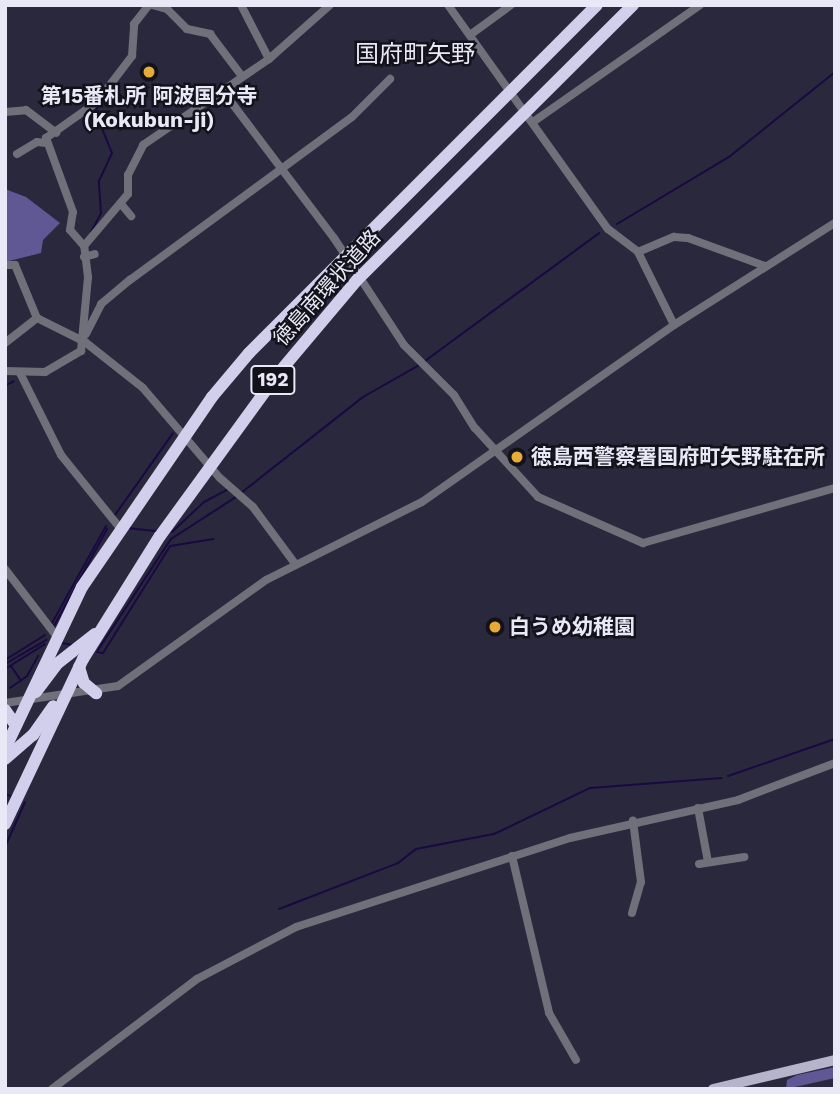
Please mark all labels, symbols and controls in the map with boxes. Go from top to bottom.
district label: 国府町矢野 [355,41,475,69]
marker: 第15番札所 阿波国分寺 (Kokubun-ji) [141,64,157,80]
place label: 第15番札所 阿波国分寺 (Kokubun-ji) [41,83,257,133]
street label: 徳島南環状道路 [268,225,386,351]
road number: 192 [250,364,296,396]
place label: 徳島西警察署国府町矢野駐在所 [531,444,825,470]
marker: 徳島西警察署国府町矢野駐在所 [509,449,525,465]
place label: 白うめ幼稚園 [509,614,635,640]
marker: 白うめ幼稚園 [487,619,503,635]

